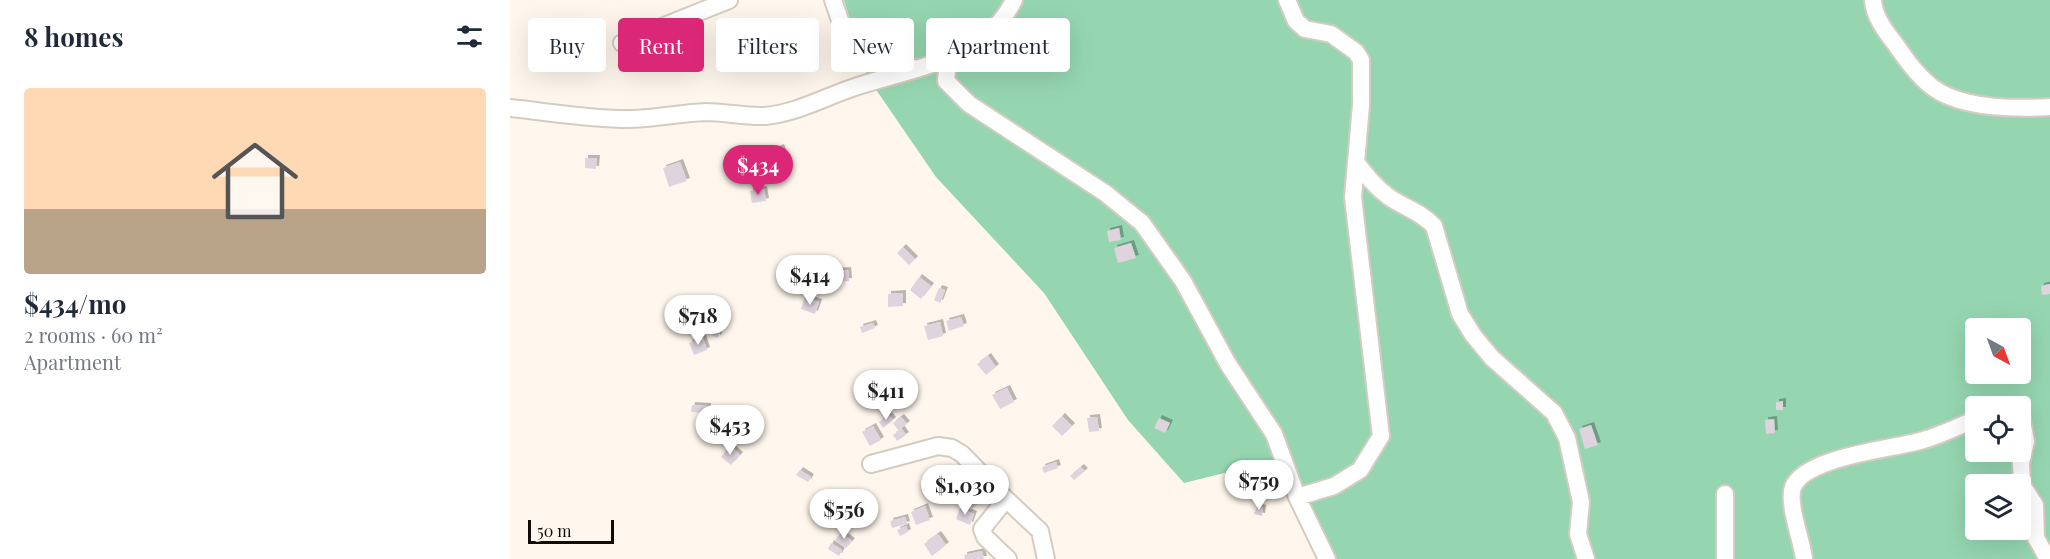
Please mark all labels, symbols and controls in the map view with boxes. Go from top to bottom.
chip: Buy [528,18,606,72]
chip: Rent [618,18,704,72]
chip: Filters [716,18,819,72]
chip: New [831,18,914,72]
chip: Apartment [926,18,1070,72]
text: 8 homes [24,19,123,54]
icon: filters [453,20,486,53]
icon: home [201,127,309,235]
pin: $434 [722,145,794,196]
text: $434 [737,151,779,178]
pin: $414 [774,255,846,306]
text: $414 [790,261,830,288]
text: $434/mo [24,286,126,321]
pin: $718 [662,295,734,346]
text: $718 [678,301,718,328]
north arrow [1965,318,2031,384]
map controls [1965,318,2031,540]
text: 2 rooms · 60 m² [24,321,163,348]
text: Apartment [24,348,121,375]
pin: $411 [850,370,922,421]
text: $411 [867,376,905,403]
button: locate [1965,396,2031,462]
pin: $453 [694,405,766,456]
text: $453 [710,411,750,438]
pin: $759 [1223,460,1295,511]
pin: $1,030 [916,465,1014,516]
text: $759 [1239,466,1279,493]
text: $1,030 [935,471,995,498]
button: layers [1965,474,2031,540]
pin: $556 [808,489,880,540]
text: $556 [823,495,865,522]
scale bar [528,517,614,544]
text: 50 m [537,520,571,541]

